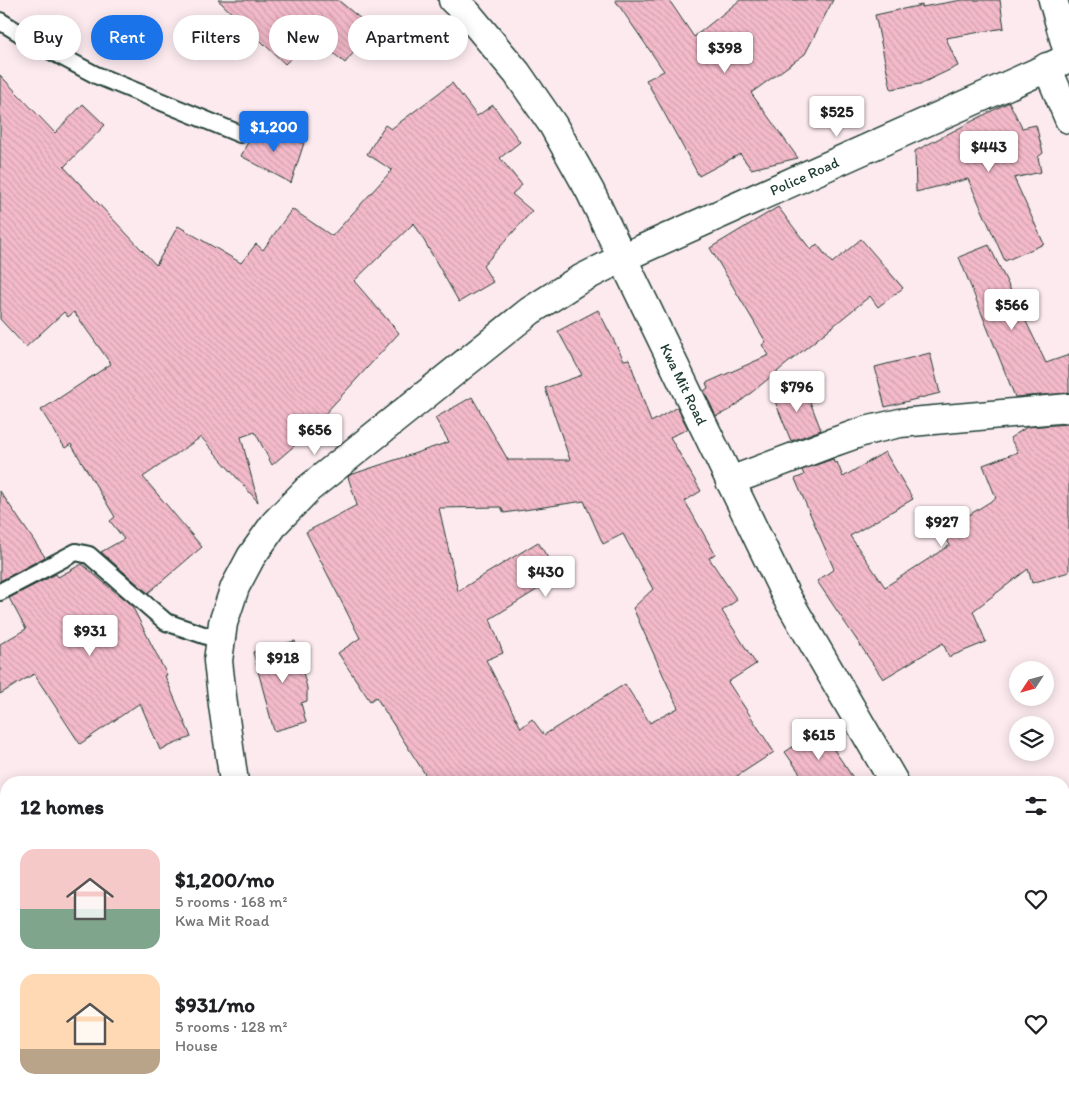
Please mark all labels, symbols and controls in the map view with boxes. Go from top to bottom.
chip: Buy [15,15,81,60]
chip: Rent [91,15,163,60]
chip: Filters [173,15,259,60]
chip: New [269,15,338,60]
chip: Apartment [348,15,468,60]
pin: $398 [695,32,755,74]
text: $398 [708,38,742,57]
pin: $525 [807,96,867,138]
text: $525 [820,102,854,121]
pin: $1,200 [233,110,315,153]
text: $1,200 [250,117,298,136]
pin: $443 [959,130,1019,173]
text: $443 [971,137,1007,156]
street label: Police Road [767,153,842,200]
pin: $566 [982,288,1042,331]
text: $566 [995,295,1029,314]
street label: Kwa Mit Road [656,341,711,428]
pin: $796 [767,370,827,413]
text: $796 [781,377,813,396]
pin: $656 [285,414,345,456]
text: $656 [298,420,332,439]
pin: $927 [912,506,972,548]
text: $927 [926,512,958,531]
pin: $430 [516,556,576,598]
text: $430 [528,562,564,581]
pin: $931 [60,614,120,657]
text: $931 [74,621,106,640]
pin: $918 [253,642,313,684]
text: $918 [267,648,299,667]
north arrow [1009,661,1054,706]
map controls [1009,661,1054,761]
button: layers [1009,716,1054,761]
pin: $615 [789,718,849,761]
text: $615 [803,725,835,744]
icon: filters [1022,792,1050,820]
text: 12 homes [20,794,104,819]
text: $1,200/mo [175,867,274,892]
icon: home [60,869,120,929]
icon: heart [1022,885,1050,913]
text: 5 rooms · 168 m² [175,892,288,911]
text: Kwa Mit Road [175,911,269,930]
text: $931/mo [175,992,255,1017]
icon: home [60,994,120,1054]
icon: heart [1022,1010,1050,1038]
text: 5 rooms · 128 m² [175,1017,287,1036]
text: House [175,1036,218,1055]

